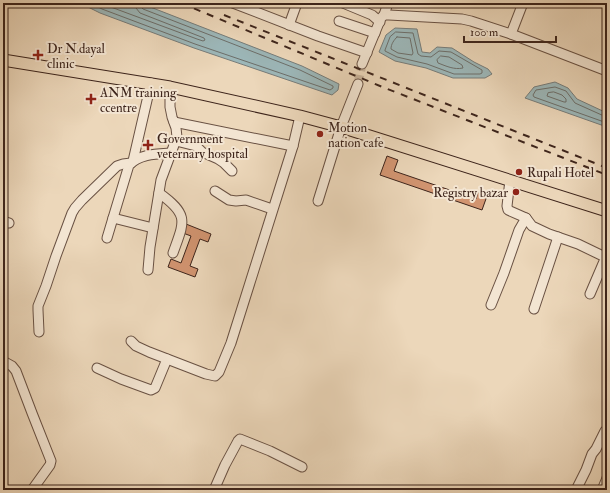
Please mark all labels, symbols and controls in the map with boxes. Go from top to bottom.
scale bar [464,18,556,44]
text: 100 m [470,25,499,40]
place label: Dr N.dayal clinic [47,41,106,72]
marker: Dr N.dayal clinic [32,49,44,61]
place label: ANM training ccentre [99,85,177,116]
marker: ANM training ccentre [85,93,97,105]
place label: Motion nation cafe [328,120,384,151]
marker: Motion nation cafe [315,129,325,139]
place label: Government veternary hospital [156,131,249,163]
marker: Government veternary hospital [142,139,154,151]
place label: Rupali Hotel [527,165,595,182]
marker: Rupali Hotel [514,167,524,177]
place label: Registry bazar [433,185,508,202]
marker: Registry bazar [511,187,521,197]

